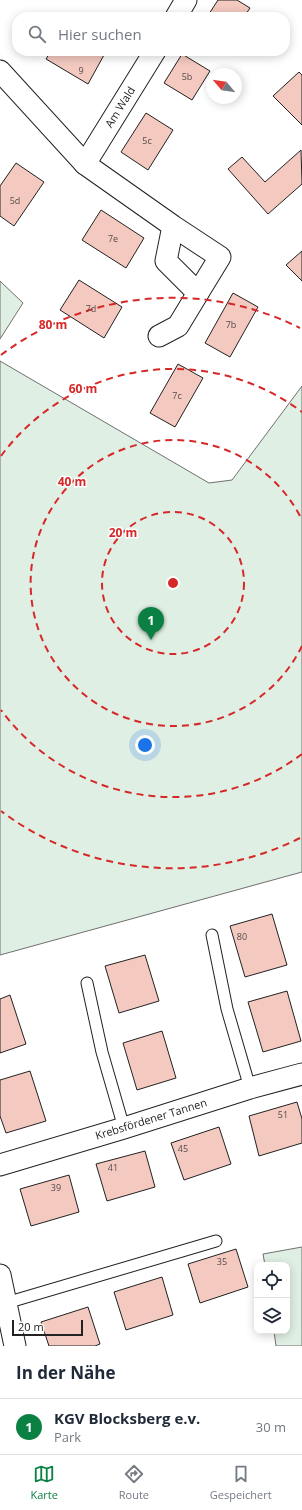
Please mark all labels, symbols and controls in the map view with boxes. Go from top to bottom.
search box [12,12,290,56]
icon: search [26,23,48,45]
text: Hier suchen [58,24,142,44]
house number: 9 [78,64,84,77]
north arrow [206,68,242,104]
house number: 5b [182,70,192,83]
street label: Am Wald [101,83,138,130]
house number: 5c [142,134,152,147]
house number: 5d [10,194,20,207]
house number: 7e [108,232,118,245]
house number: 7d [86,302,96,315]
text: 80 m [39,316,67,333]
house number: 7b [226,318,236,331]
text: 60 m [69,380,97,397]
house number: 7c [172,389,182,402]
text: 40 m [58,473,86,490]
text: 20 m [109,524,137,541]
centre of rings [166,576,180,590]
pin: 1 [138,607,164,640]
your location [135,735,155,755]
house number: 80 [237,930,247,943]
street label: Krebsfördener Tannen [93,1094,208,1143]
house number: 51 [278,1108,288,1121]
house number: 45 [178,1142,188,1155]
house number: 41 [108,1161,118,1174]
house number: 39 [51,1181,61,1194]
house number: 35 [217,1255,227,1268]
map controls [254,1262,290,1334]
button: locate [254,1262,290,1298]
button: layers [254,1298,290,1334]
scale bar [12,1318,83,1337]
text: 20 m [18,1319,44,1334]
text: In der Nähe [16,1361,115,1384]
text: KGV Blocksberg e.v. [54,1408,200,1428]
text: 1 [25,1418,33,1436]
text: 30 m [256,1418,286,1436]
text: Park [54,1428,81,1446]
tab: Karte [30,1463,58,1502]
tab: Route [119,1463,149,1502]
tab: Gespeichert [210,1463,272,1502]

